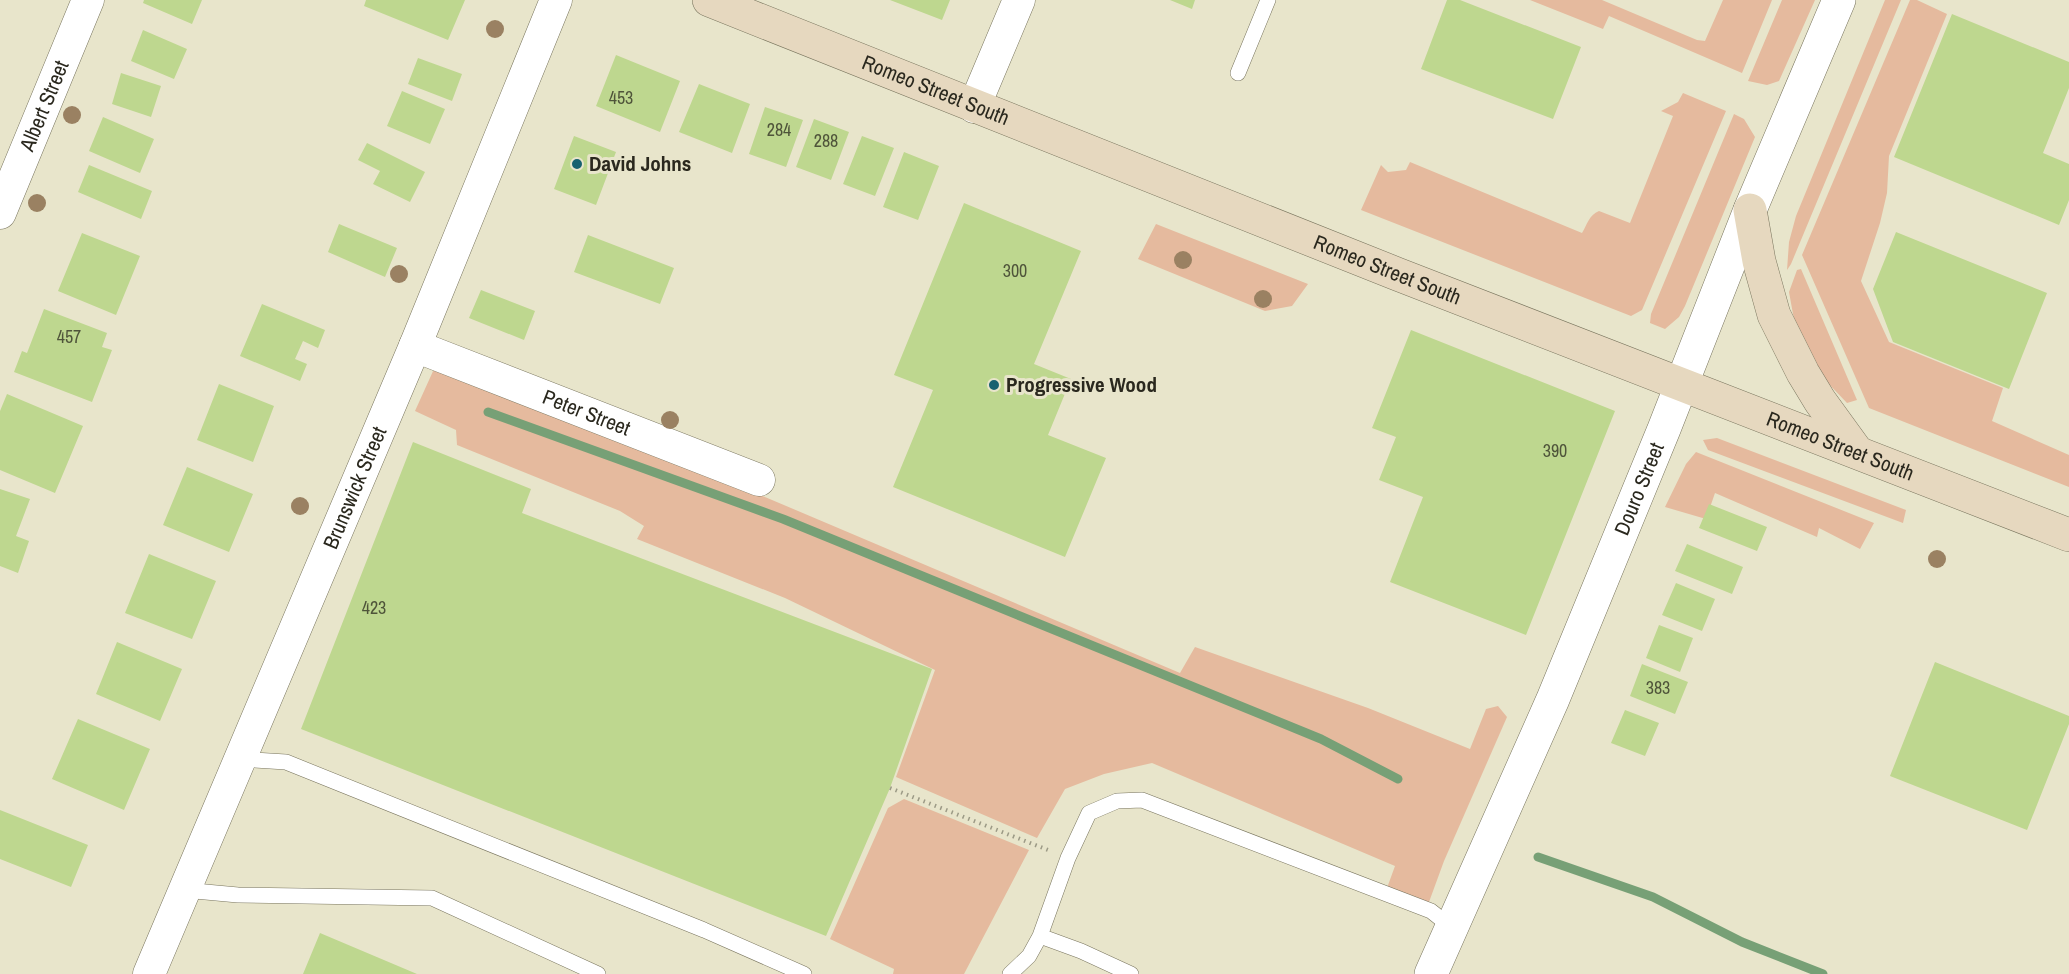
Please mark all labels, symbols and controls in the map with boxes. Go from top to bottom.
street label: Romeo Street South [858,47,1014,132]
street label: Albert Street [12,56,76,156]
house number: 453 [609,85,633,110]
house number: 284 [767,117,791,142]
house number: 288 [814,128,838,153]
place label: David Johns [589,149,691,178]
marker: David Johns [570,157,584,171]
street label: Romeo Street South [1309,227,1465,311]
house number: 300 [1003,258,1027,283]
house number: 457 [57,324,81,349]
place label: Progressive Wood [1006,370,1157,399]
marker: Progressive Wood [987,378,1001,392]
street label: Peter Street [539,382,635,443]
street label: Romeo Street South [1762,404,1918,487]
street label: Brunswick Street [316,422,393,553]
house number: 390 [1543,438,1567,463]
street label: Douro Street [1607,438,1671,539]
house number: 423 [362,595,386,620]
house number: 383 [1646,675,1670,700]

